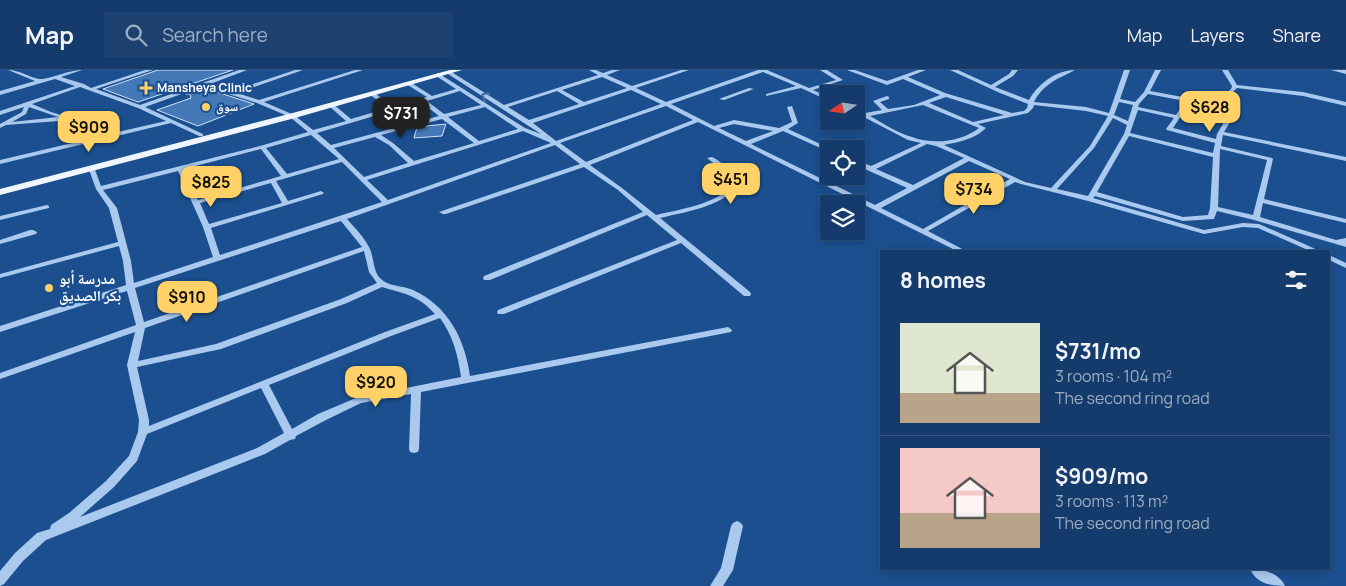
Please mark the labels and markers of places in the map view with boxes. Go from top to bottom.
place label: Mansheya Clinic [157,79,252,96]
marker: Mansheya Clinic [139,81,153,95]
pin: $628 [1180,90,1240,133]
pin: $731 [371,97,431,139]
place label: سوق [216,98,238,115]
marker: سوق [200,101,212,113]
pin: $909 [59,111,119,153]
pin: $451 [701,162,761,205]
pin: $825 [181,166,241,208]
pin: $734 [944,172,1004,215]
place label: مدرسة أبو بكر الصديق [59,268,121,306]
pin: $910 [157,280,217,323]
marker: مدرسة أبو بكر الصديق [43,282,55,294]
pin: $920 [346,366,406,408]

